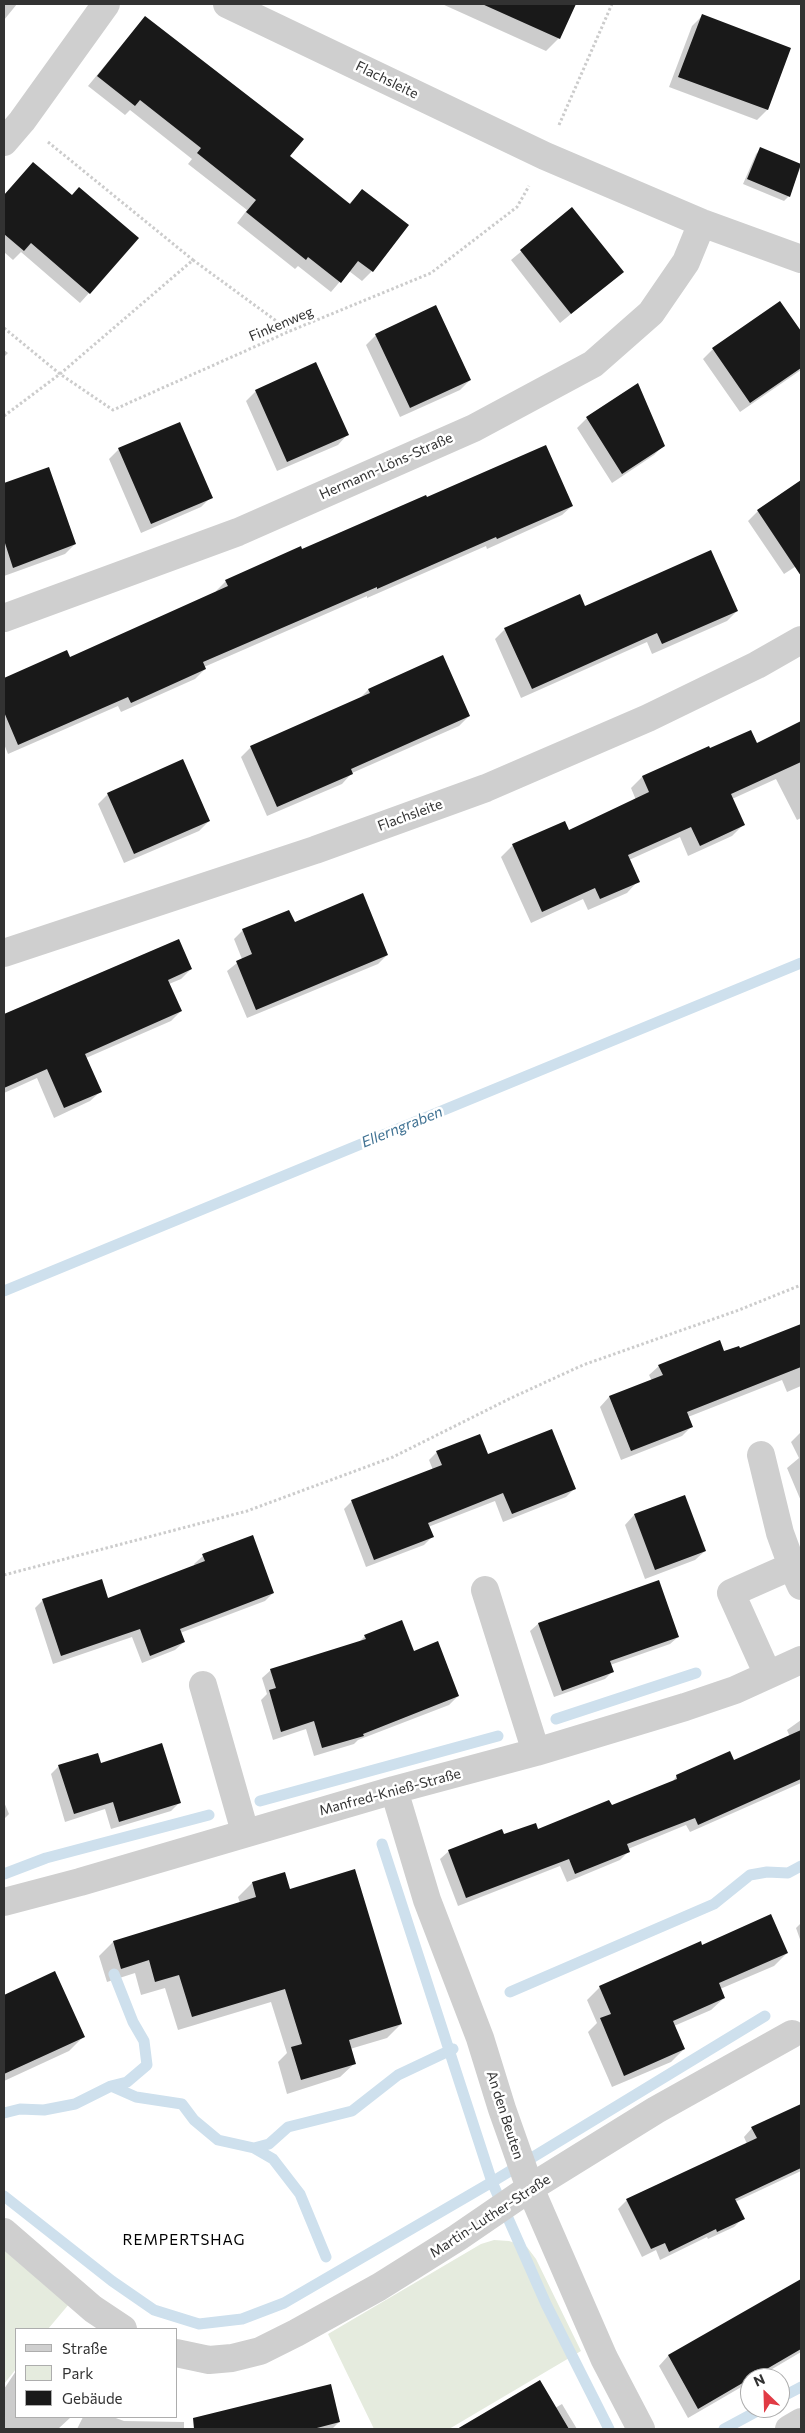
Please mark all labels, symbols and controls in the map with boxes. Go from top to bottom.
street label: Flachsleite [353,58,421,102]
street label: Finkenweg [246,303,316,345]
street label: Hermann-Löns-Straße [317,429,455,503]
street label: Flachsleite [375,796,445,834]
water label: Ellerngraben [359,1103,445,1151]
street label: Manfred-Knieß-Straße [317,1765,463,1819]
street label: An den Beuten [483,2069,527,2161]
street label: Martin-Luther-Straße [427,2171,553,2261]
district label: REMPERTSHAG [121,2231,247,2249]
legend [15,2328,178,2418]
text: Straße [62,2339,108,2357]
text: Park [62,2364,93,2382]
north arrow [740,2368,790,2418]
text: N [751,2370,767,2390]
text: Gebäude [62,2389,123,2407]

